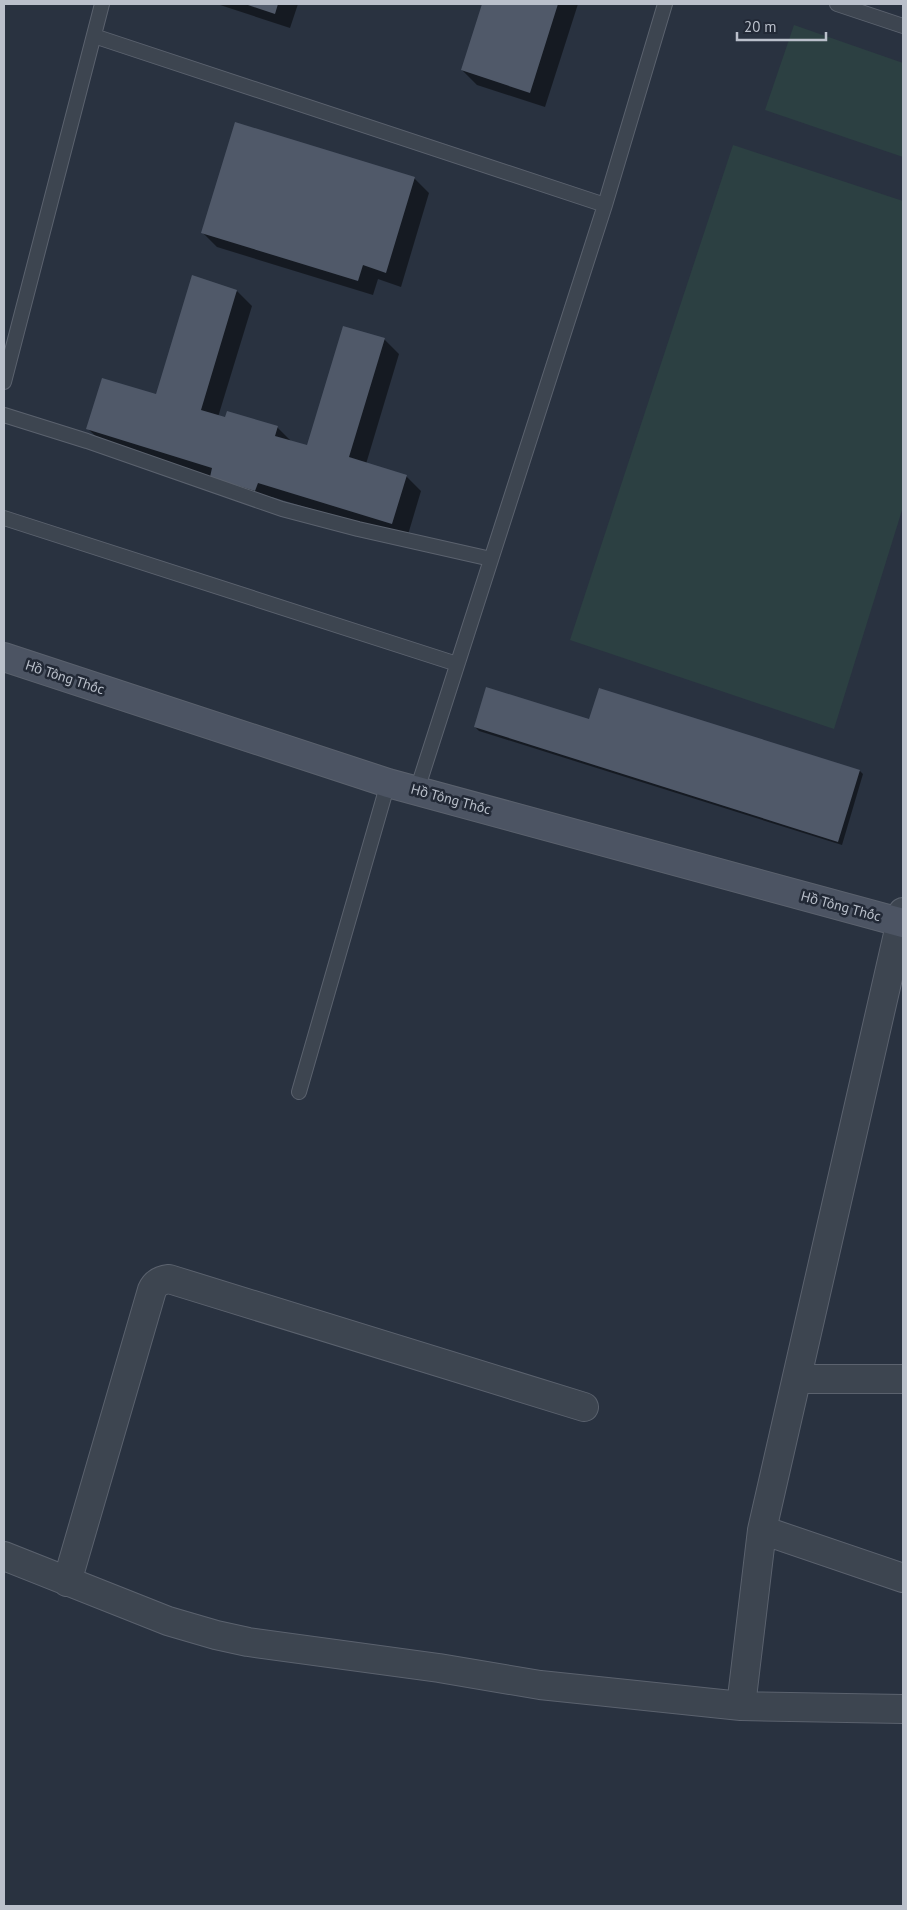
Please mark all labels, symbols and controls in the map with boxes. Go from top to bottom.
scale bar [737,10,826,42]
text: 20 m [744,17,777,36]
street label: Hồ Tông Thốc [23,656,107,698]
street label: Hồ Tông Thốc [409,780,493,818]
street label: Hồ Tông Thốc [799,887,883,925]

